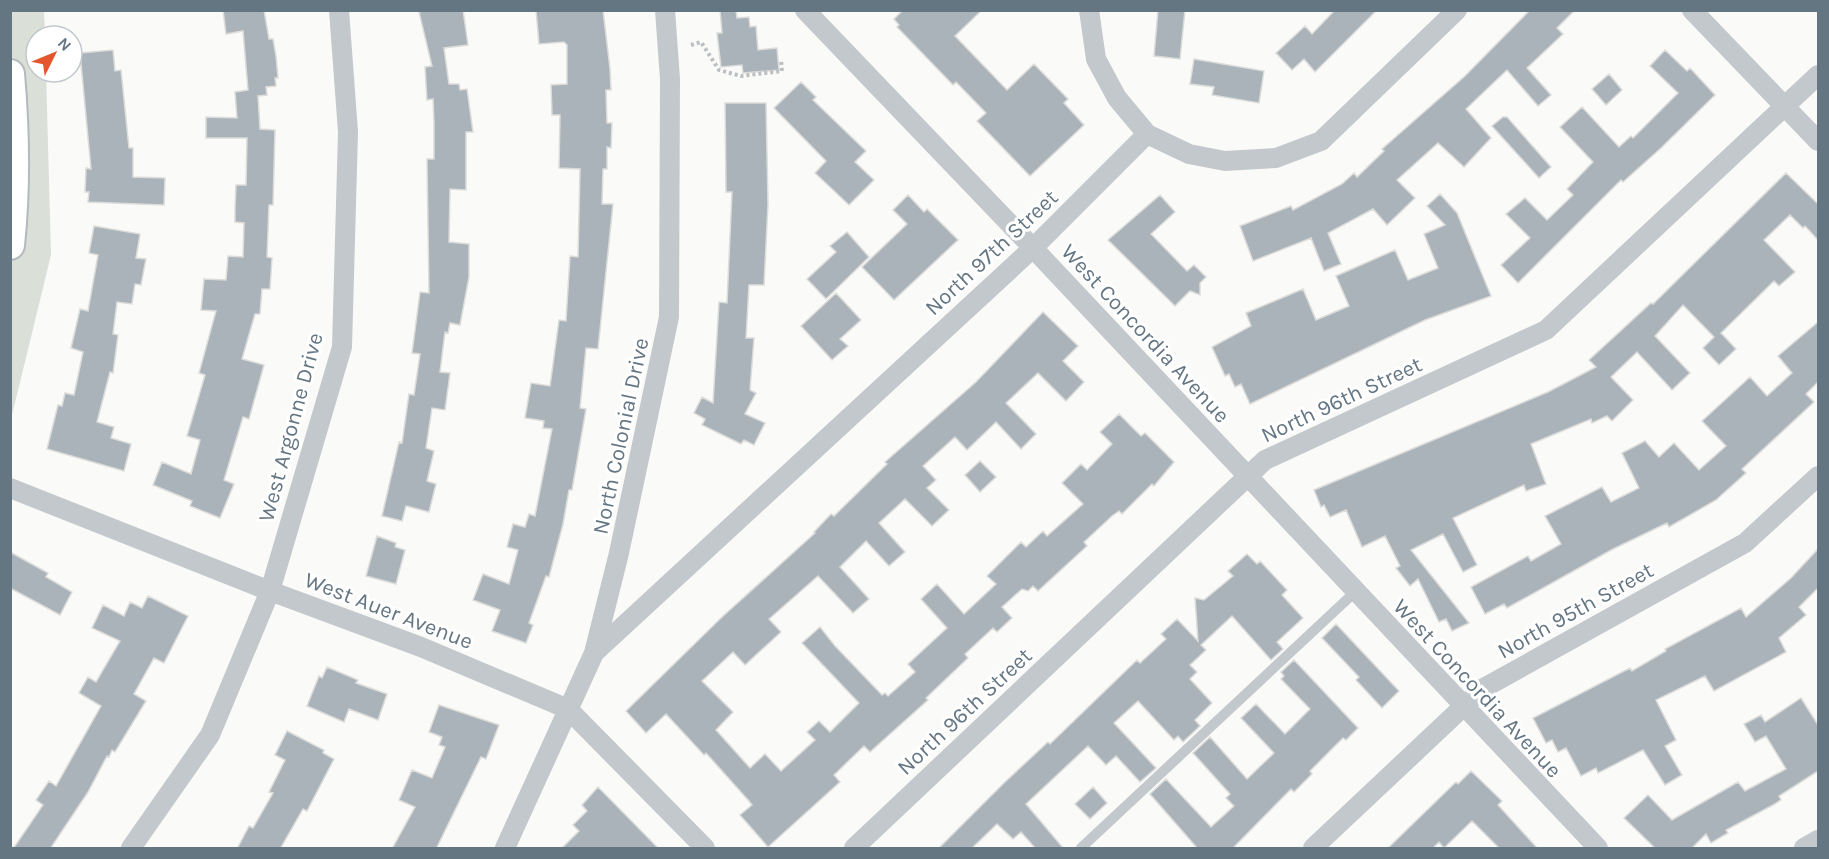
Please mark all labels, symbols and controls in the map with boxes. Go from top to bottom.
north arrow [24,24,84,84]
text: N [54,33,75,55]
street label: North 97th Street [920,185,1063,321]
street label: West Concordia Avenue [1056,239,1235,428]
street label: West Argonne Drive [253,330,329,525]
street label: North Colonial Drive [587,336,655,537]
street label: North 96th Street [1257,351,1426,449]
street label: North 95th Street [1493,557,1658,664]
street label: West Auer Avenue [301,567,476,655]
street label: West Concordia Avenue [1388,594,1567,783]
street label: North 96th Street [892,643,1037,781]

